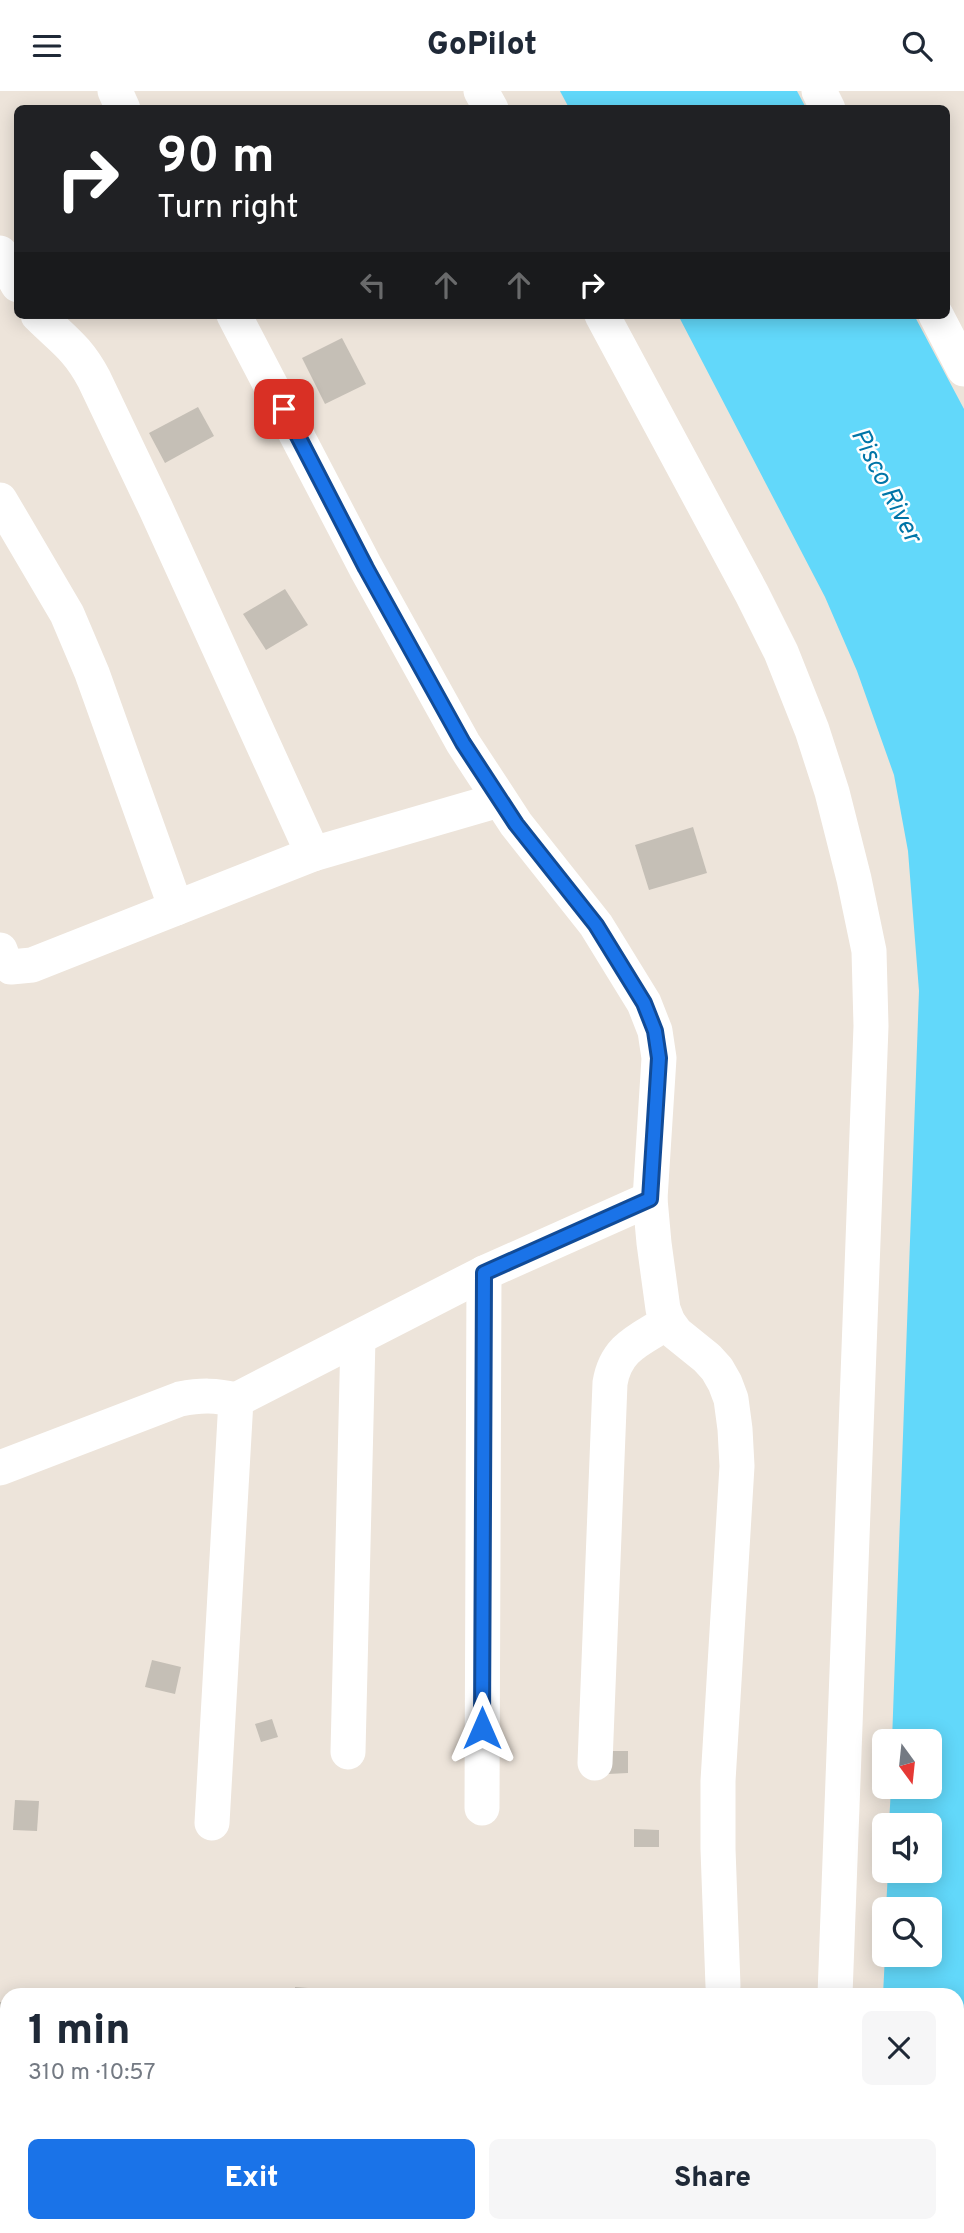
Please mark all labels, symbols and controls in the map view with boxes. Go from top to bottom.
text: GoPilot [427,26,537,66]
icon: menu [28,27,66,65]
icon: search [898,27,936,65]
text: 90 m [157,128,275,190]
icon: right [42,133,133,224]
text: Turn right [157,189,299,229]
icon: left [354,266,392,304]
icon: ahead [427,266,465,304]
icon: ahead [500,266,538,304]
icon: right [573,266,611,304]
pin [254,379,314,439]
icon: arrive [265,390,303,428]
water label: Pisco River [842,423,929,551]
position arrow [445,1691,519,1765]
north arrow [872,1729,942,1799]
map controls [872,1729,942,1967]
button: sound [872,1813,942,1883]
button: search [872,1897,942,1967]
text: 1 min [28,2006,131,2059]
button: close [862,2011,936,2085]
text: 310 m · 10:57 [28,2059,155,2088]
button: Exit [28,2139,475,2219]
button: Share [489,2139,936,2219]

